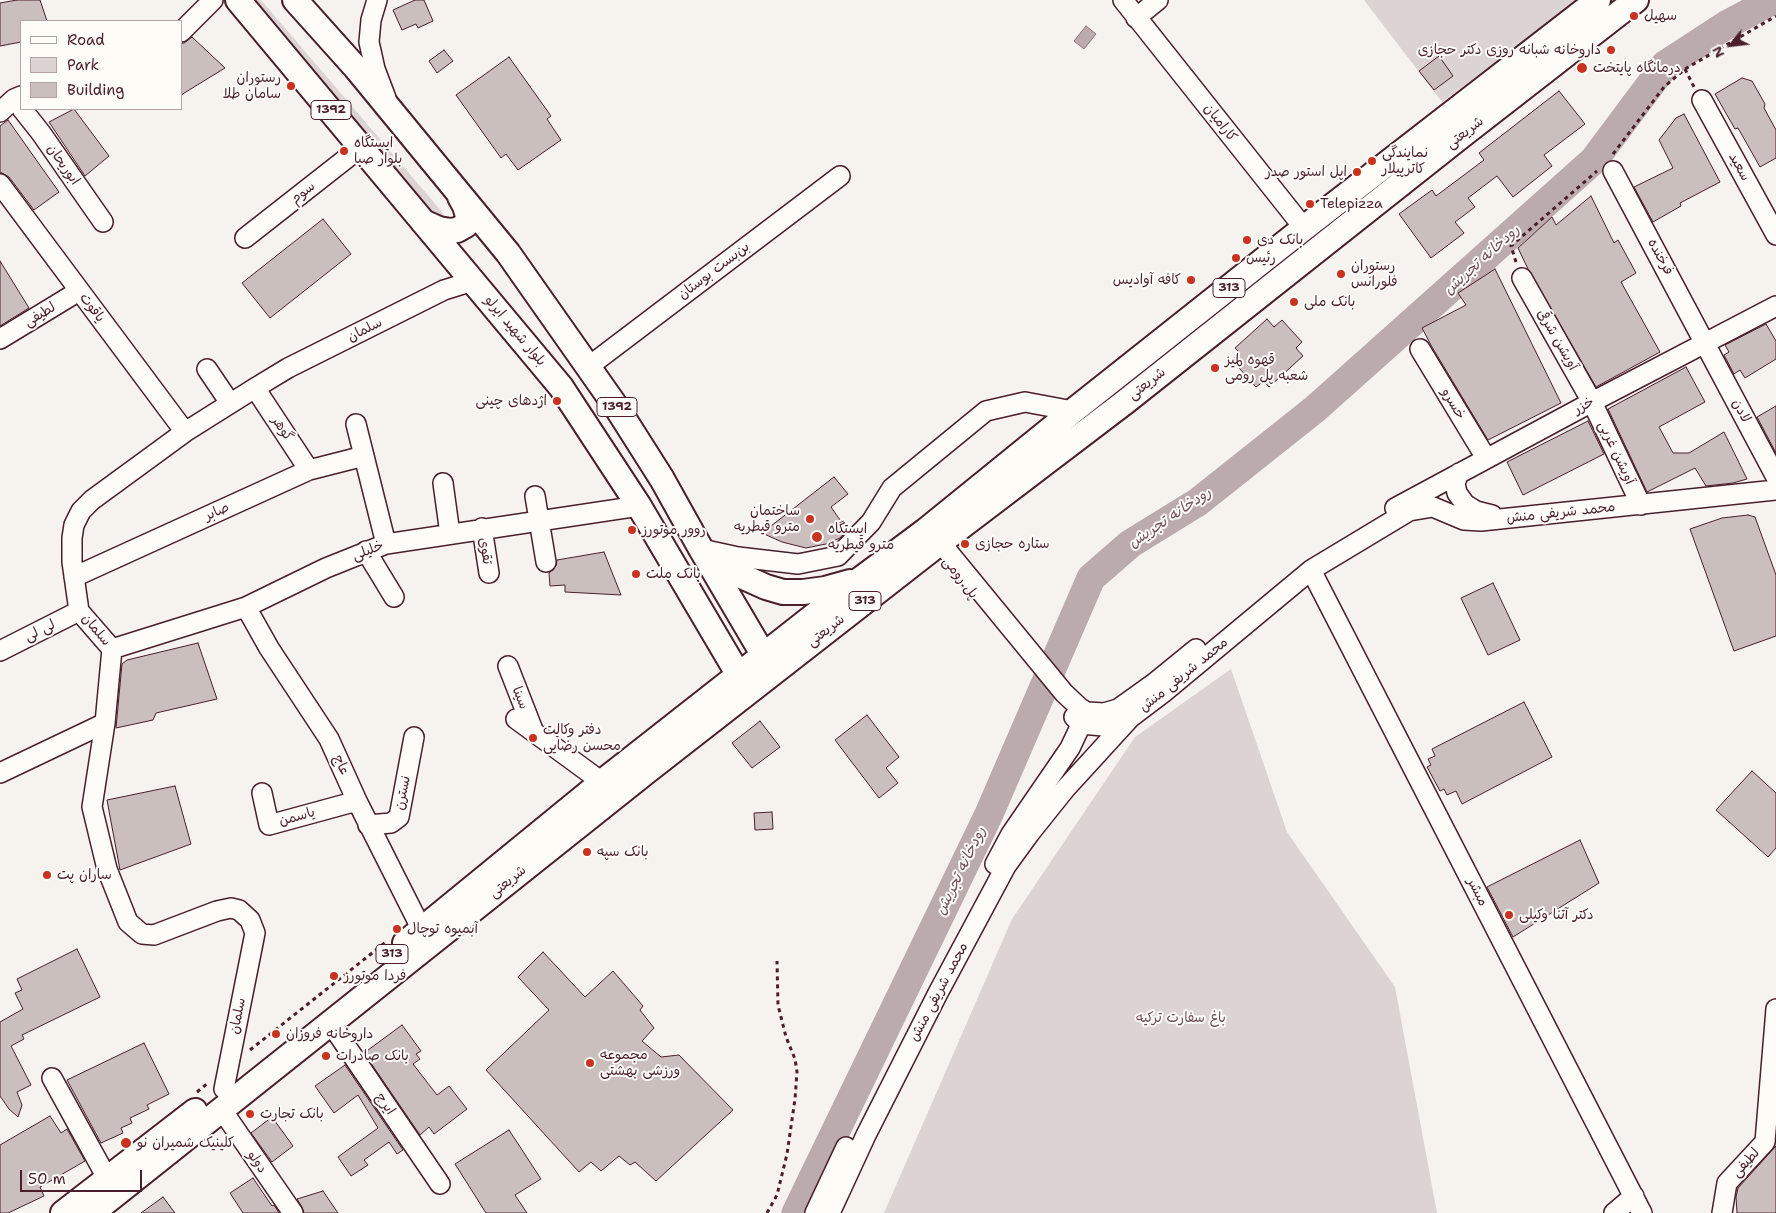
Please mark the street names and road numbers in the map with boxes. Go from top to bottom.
road number: 1392 [311,100,351,120]
street label: کارامیان [1200,100,1240,146]
street label: شریعتی [1443,113,1487,153]
street label: ابوریحان [43,141,83,189]
street label: سعید [1724,150,1754,184]
street label: سوم [287,178,319,208]
street label: فرخنده [1643,236,1677,278]
street label: بن‌بست بوستان [675,239,753,303]
road number: 313 [1213,278,1245,298]
street label: یاقوت [76,290,108,326]
street label: بلوار شهید ایرلو [481,292,549,370]
street label: لطیفی [21,299,59,331]
street label: آویشن شرقی [1533,306,1581,374]
street label: سلمان [345,314,385,346]
street label: شریعتی [1125,364,1169,404]
street label: خسرو [1437,385,1469,423]
street label: خزر [1571,394,1597,418]
street label: لادن [1728,396,1754,426]
road number: 1392 [597,398,637,417]
street label: گوهر [268,413,296,445]
street label: آویشن غربی [1594,419,1638,487]
street label: صابر [202,499,232,525]
street label: محمد شریفی منش [1506,499,1616,527]
street label: تقوی [475,536,495,566]
street label: خلیلی [350,537,386,565]
street label: پل رومی [938,554,982,602]
road number: 313 [849,592,881,610]
street label: سلمان [78,610,114,650]
street label: شریعتی [804,611,848,651]
street label: لی لی [22,616,58,646]
street label: محمد شریفی منش [1136,634,1232,716]
street label: سینا [508,684,532,712]
street label: عاج [329,752,353,778]
street label: نسترن [391,774,415,812]
street label: یاسمن [277,804,317,830]
street label: شریعتی [486,862,530,902]
street label: مبشر [1463,875,1491,909]
street label: محمد شریفی منش [906,940,972,1044]
road number: 313 [376,944,408,964]
street label: سلمان [226,996,250,1036]
street label: ایرج [372,1090,398,1118]
street label: لطیفی [1728,1145,1764,1181]
street label: دولو [243,1147,271,1177]

